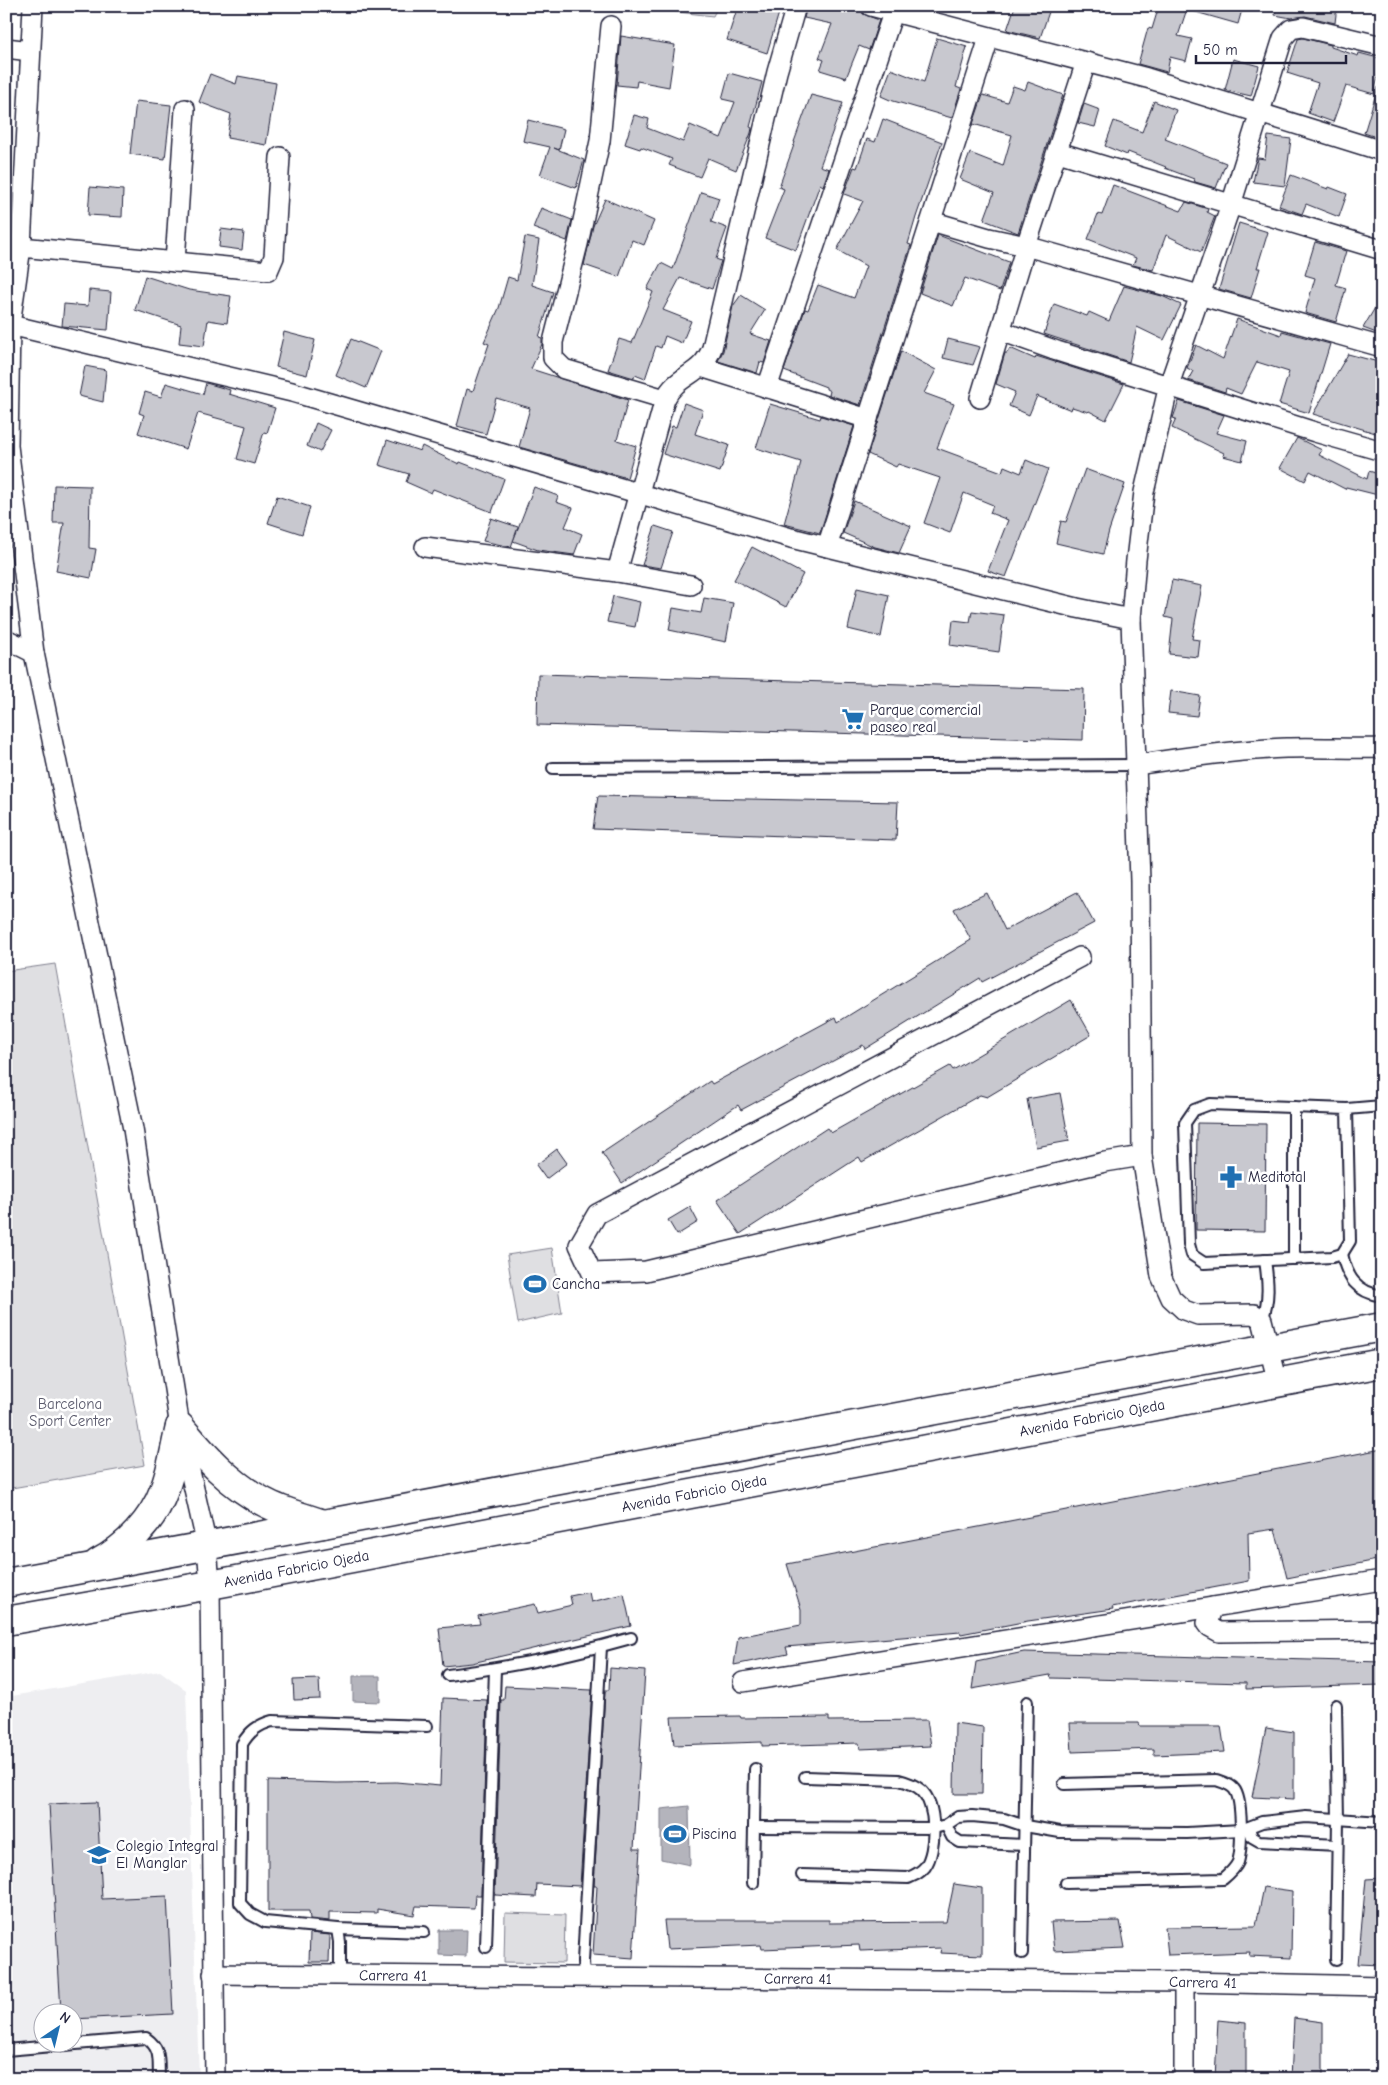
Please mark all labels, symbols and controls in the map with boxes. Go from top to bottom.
scale bar [1196,32,1346,64]
text: 50 m [1203,41,1238,59]
place label: Parque comercial paseo real [870,701,981,736]
supermarket icon: Parque comercial paseo real [840,706,866,732]
pharmacy icon: Meditotal [1218,1164,1244,1190]
place label: Meditotal [1248,1168,1306,1186]
sports icon: Cancha [522,1271,548,1297]
place label: Cancha [552,1275,600,1293]
park label: Barcelona Sport Center [29,1395,111,1430]
street label: Avenida Fabricio Ojeda [1018,1395,1166,1440]
street label: Avenida Fabricio Ojeda [620,1471,768,1516]
street label: Avenida Fabricio Ojeda [222,1546,371,1591]
sports icon: Piscina [662,1821,688,1847]
place label: Piscina [692,1825,737,1843]
place label: Colegio Integral El Manglar [116,1837,218,1872]
school or university icon: Colegio Integral El Manglar [86,1842,112,1868]
street label: Carrera 41 [359,1966,427,1985]
street label: Carrera 41 [764,1970,832,1988]
street label: Carrera 41 [1169,1973,1237,1992]
north arrow [32,2002,82,2052]
text: N [57,2008,74,2027]

